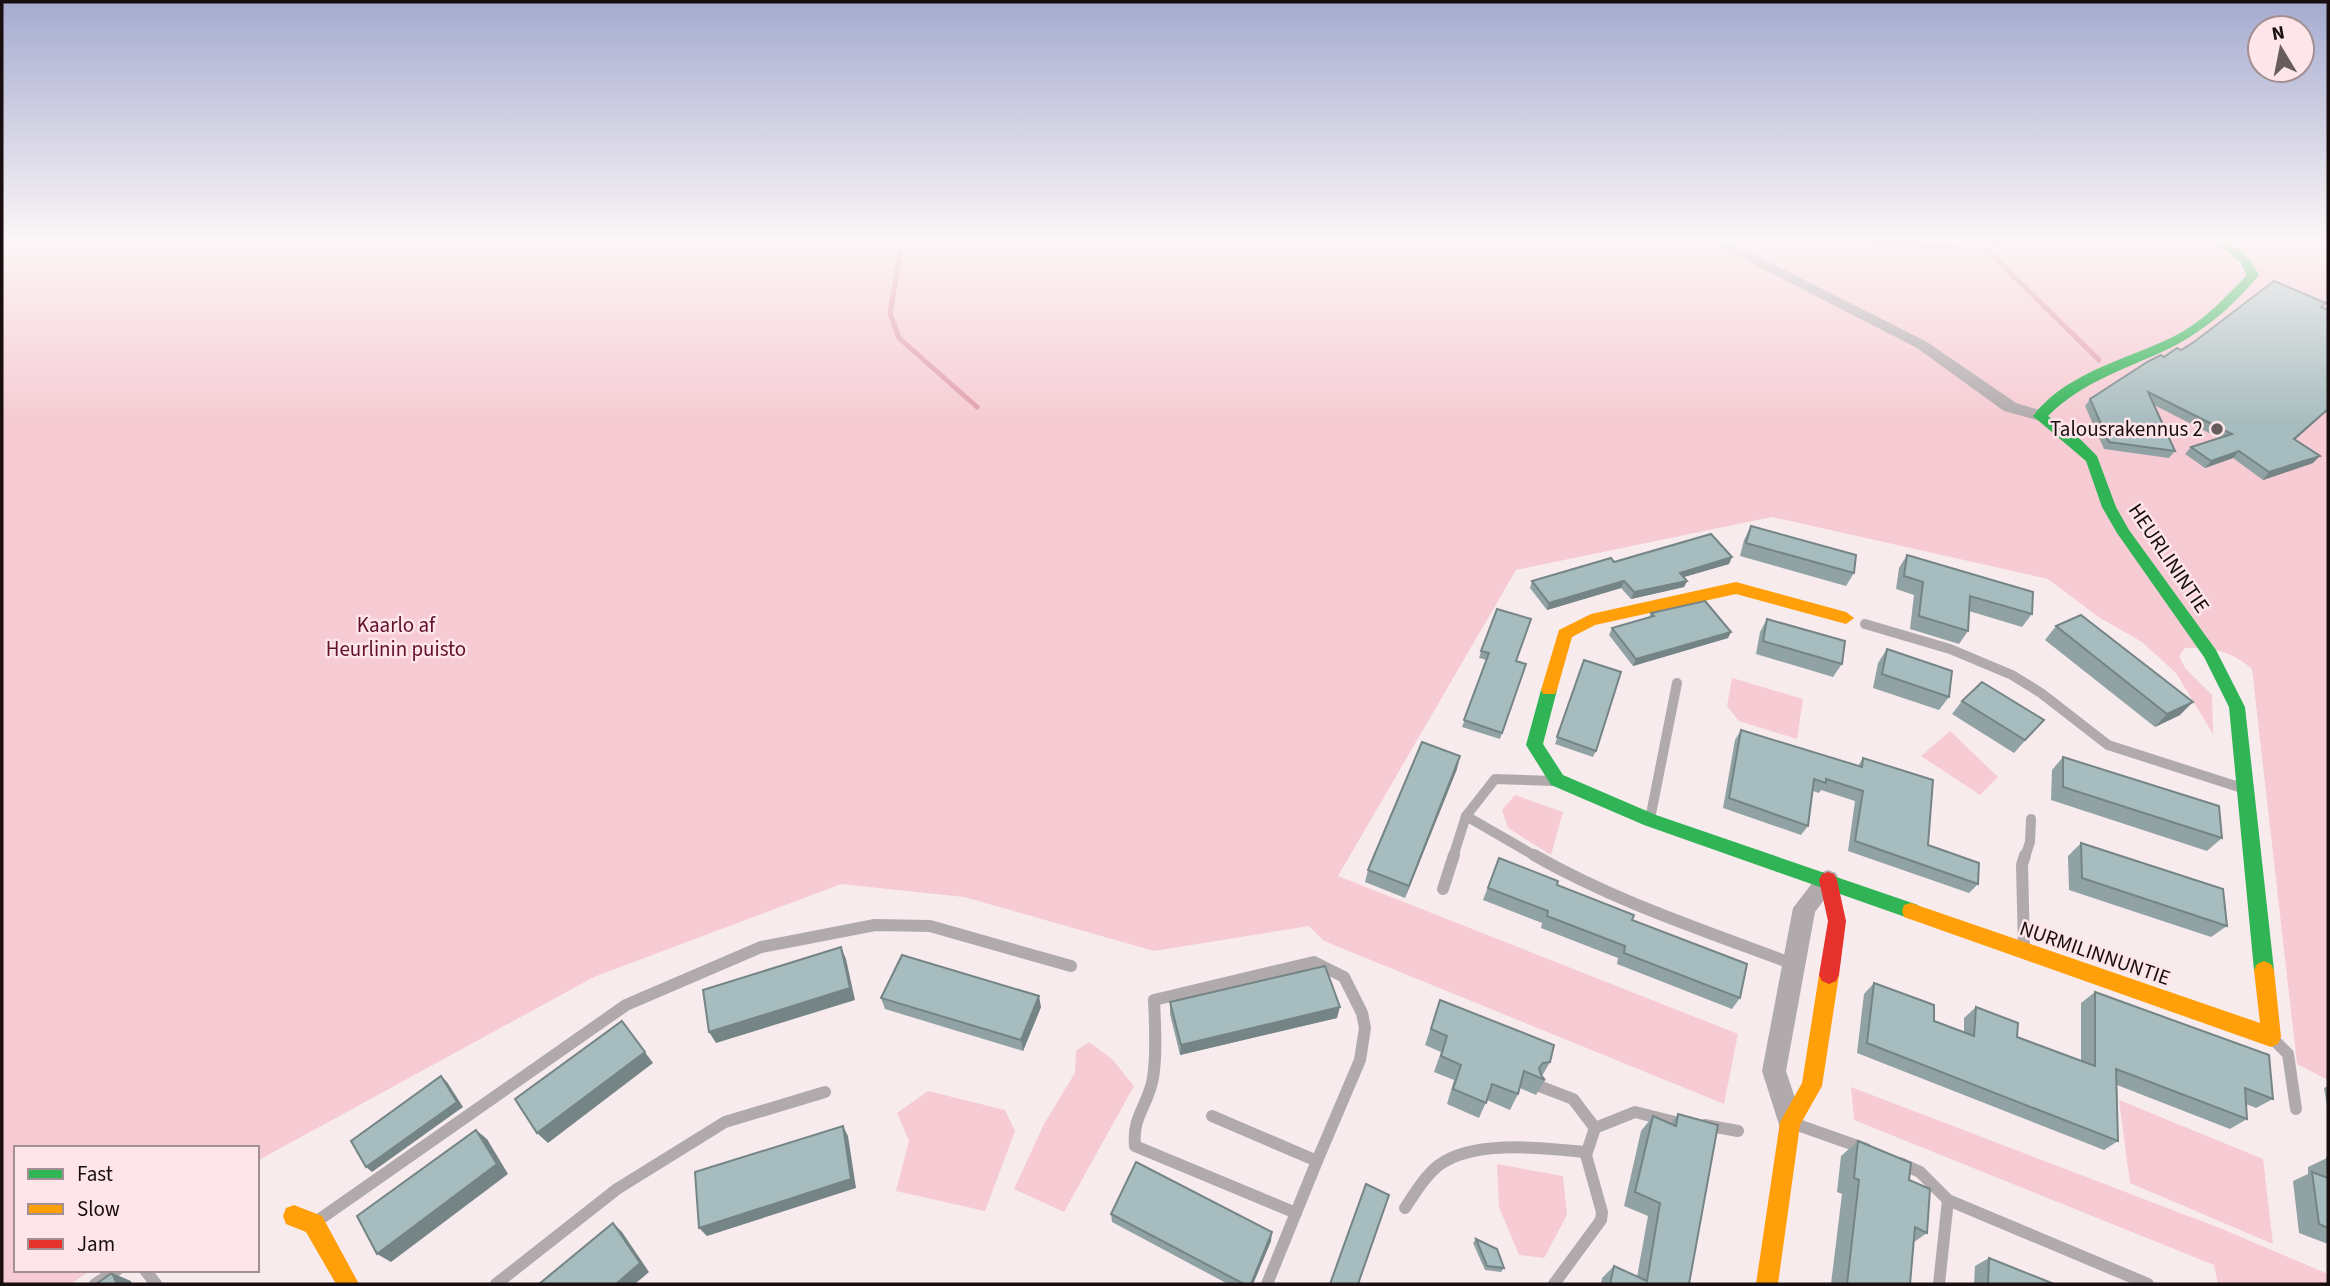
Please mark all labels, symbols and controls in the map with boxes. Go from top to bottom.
north arrow [2246,14,2316,84]
text: N [2270,19,2287,48]
place label: Talousrakennus 2 [2050,414,2203,444]
marker: Talousrakennus 2 [2209,421,2225,437]
street label: HEURLININTIE [2121,497,2217,619]
park label: Kaarlo af Heurlinin puisto [326,610,466,664]
street label: NURMILINNUNTIE [2016,913,2174,993]
legend [14,1146,259,1272]
text: Fast [77,1159,113,1189]
text: Slow [77,1194,120,1224]
text: Jam [77,1229,115,1259]

